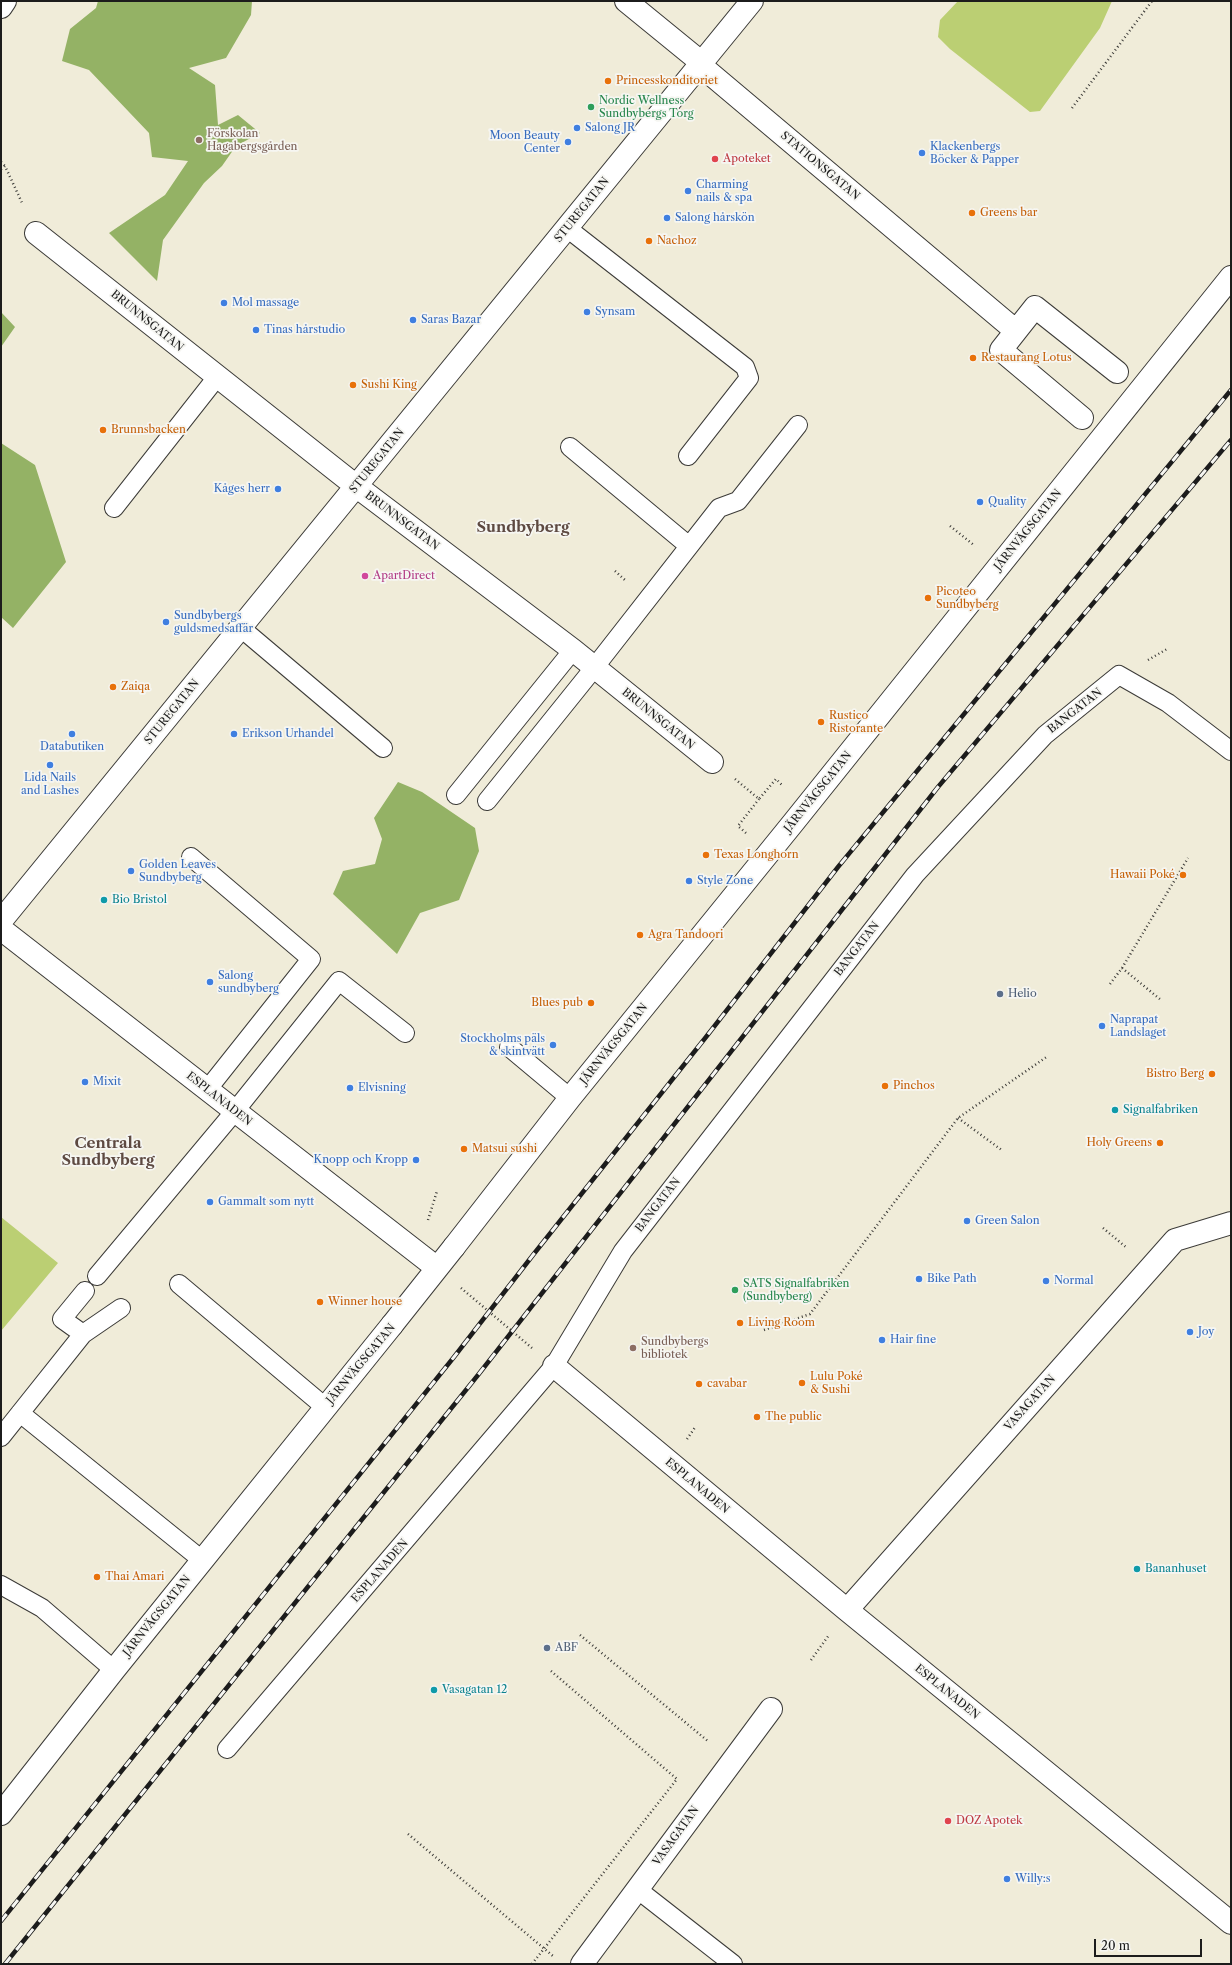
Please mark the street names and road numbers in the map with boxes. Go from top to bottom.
street label: STATIONSGATAN [778,129,862,203]
street label: STUREGATAN [552,175,612,245]
street label: BRUNNSGATAN [108,288,186,354]
street label: STUREGATAN [347,426,407,496]
street label: JÄRNVÄGSGATAN [991,487,1065,573]
street label: BRUNNSGATAN [362,489,442,553]
street label: STUREGATAN [142,677,202,747]
street label: BRUNNSGATAN [619,686,697,752]
street label: BANGATAN [1045,686,1105,736]
street label: JÄRNVÄGSGATAN [781,749,855,835]
street label: BANGATAN [832,919,882,979]
street label: JÄRNVÄGSGATAN [577,1001,651,1087]
street label: ESPLANADEN [184,1069,254,1129]
street label: BANGATAN [633,1175,683,1235]
street label: JÄRNVÄGSGATAN [324,1321,398,1407]
street label: VASAGATAN [1002,1373,1058,1433]
street label: ESPLANADEN [662,1455,732,1517]
street label: ESPLANADEN [349,1537,411,1605]
street label: JÄRNVÄGSGATAN [120,1573,194,1659]
street label: ESPLANADEN [912,1662,982,1722]
street label: VASAGATAN [650,1804,702,1868]

